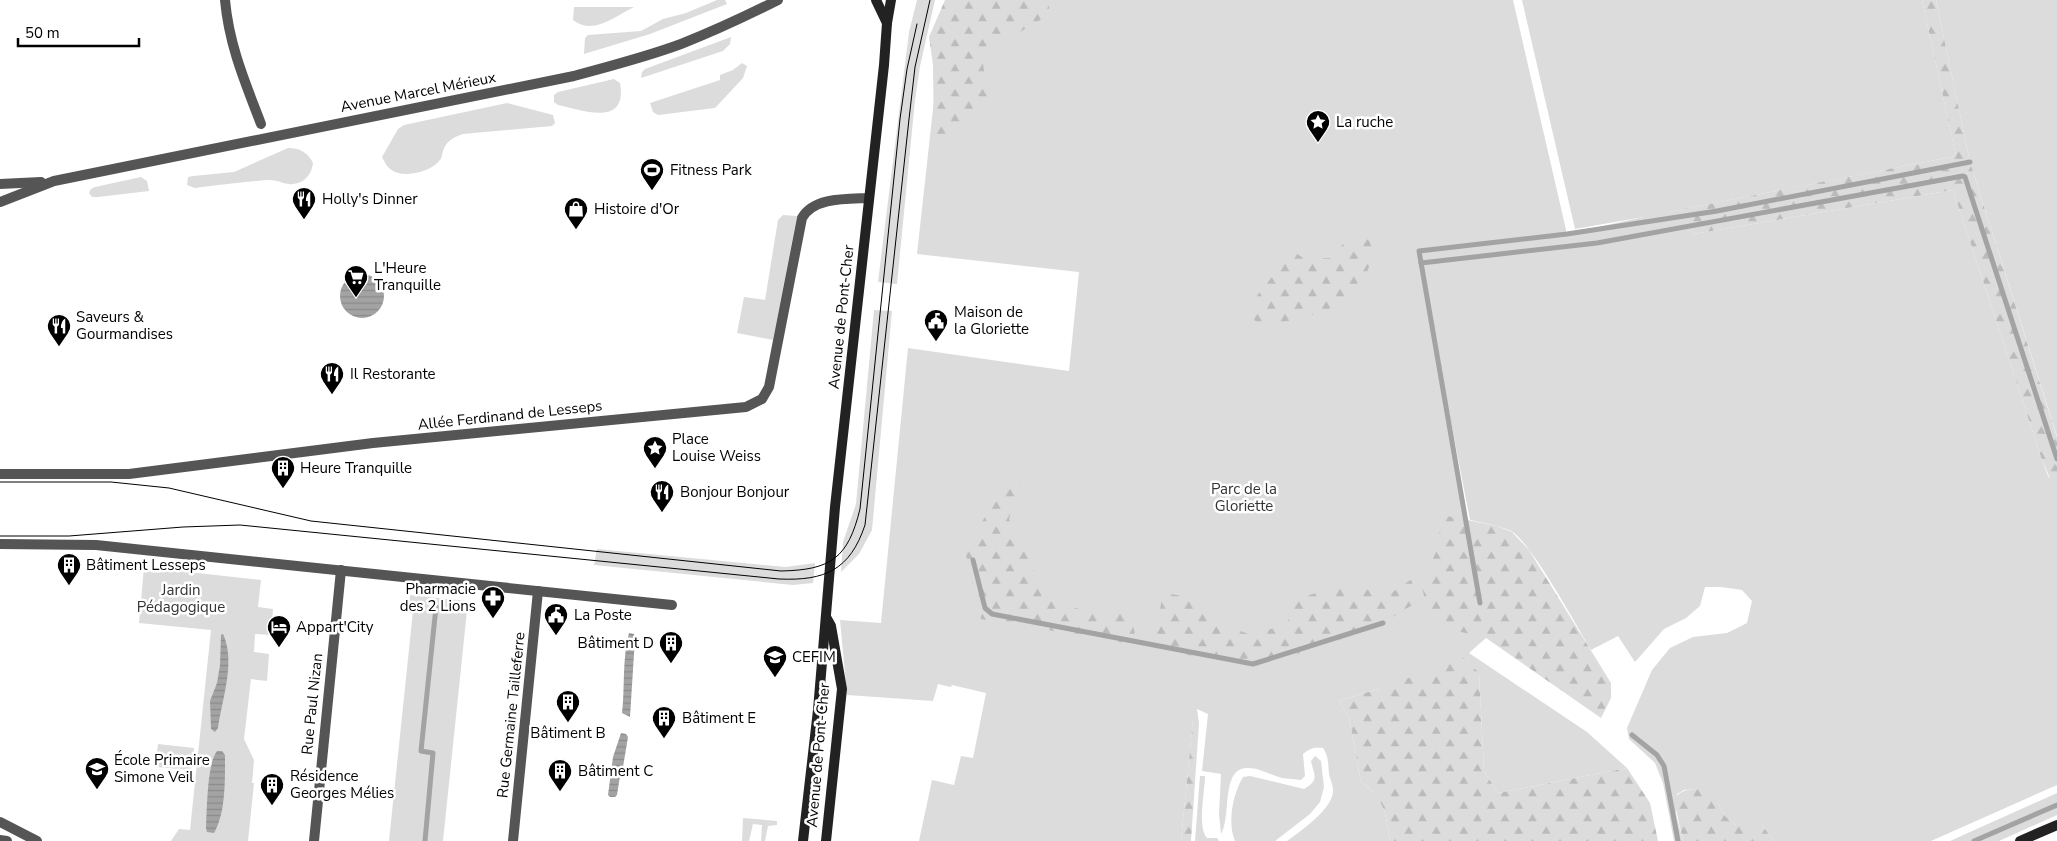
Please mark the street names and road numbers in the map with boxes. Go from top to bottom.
street label: Avenue Marcel Mérieux [339,67,498,117]
street label: Avenue de Pont-Cher [823,243,859,390]
street label: Allée Ferdinand de Lesseps [417,395,603,435]
street label: Rue Germaine Tailleferre [492,631,530,799]
street label: Rue Paul Nizan [297,652,327,756]
street label: Avenue de Pont-Cher [802,681,834,828]

